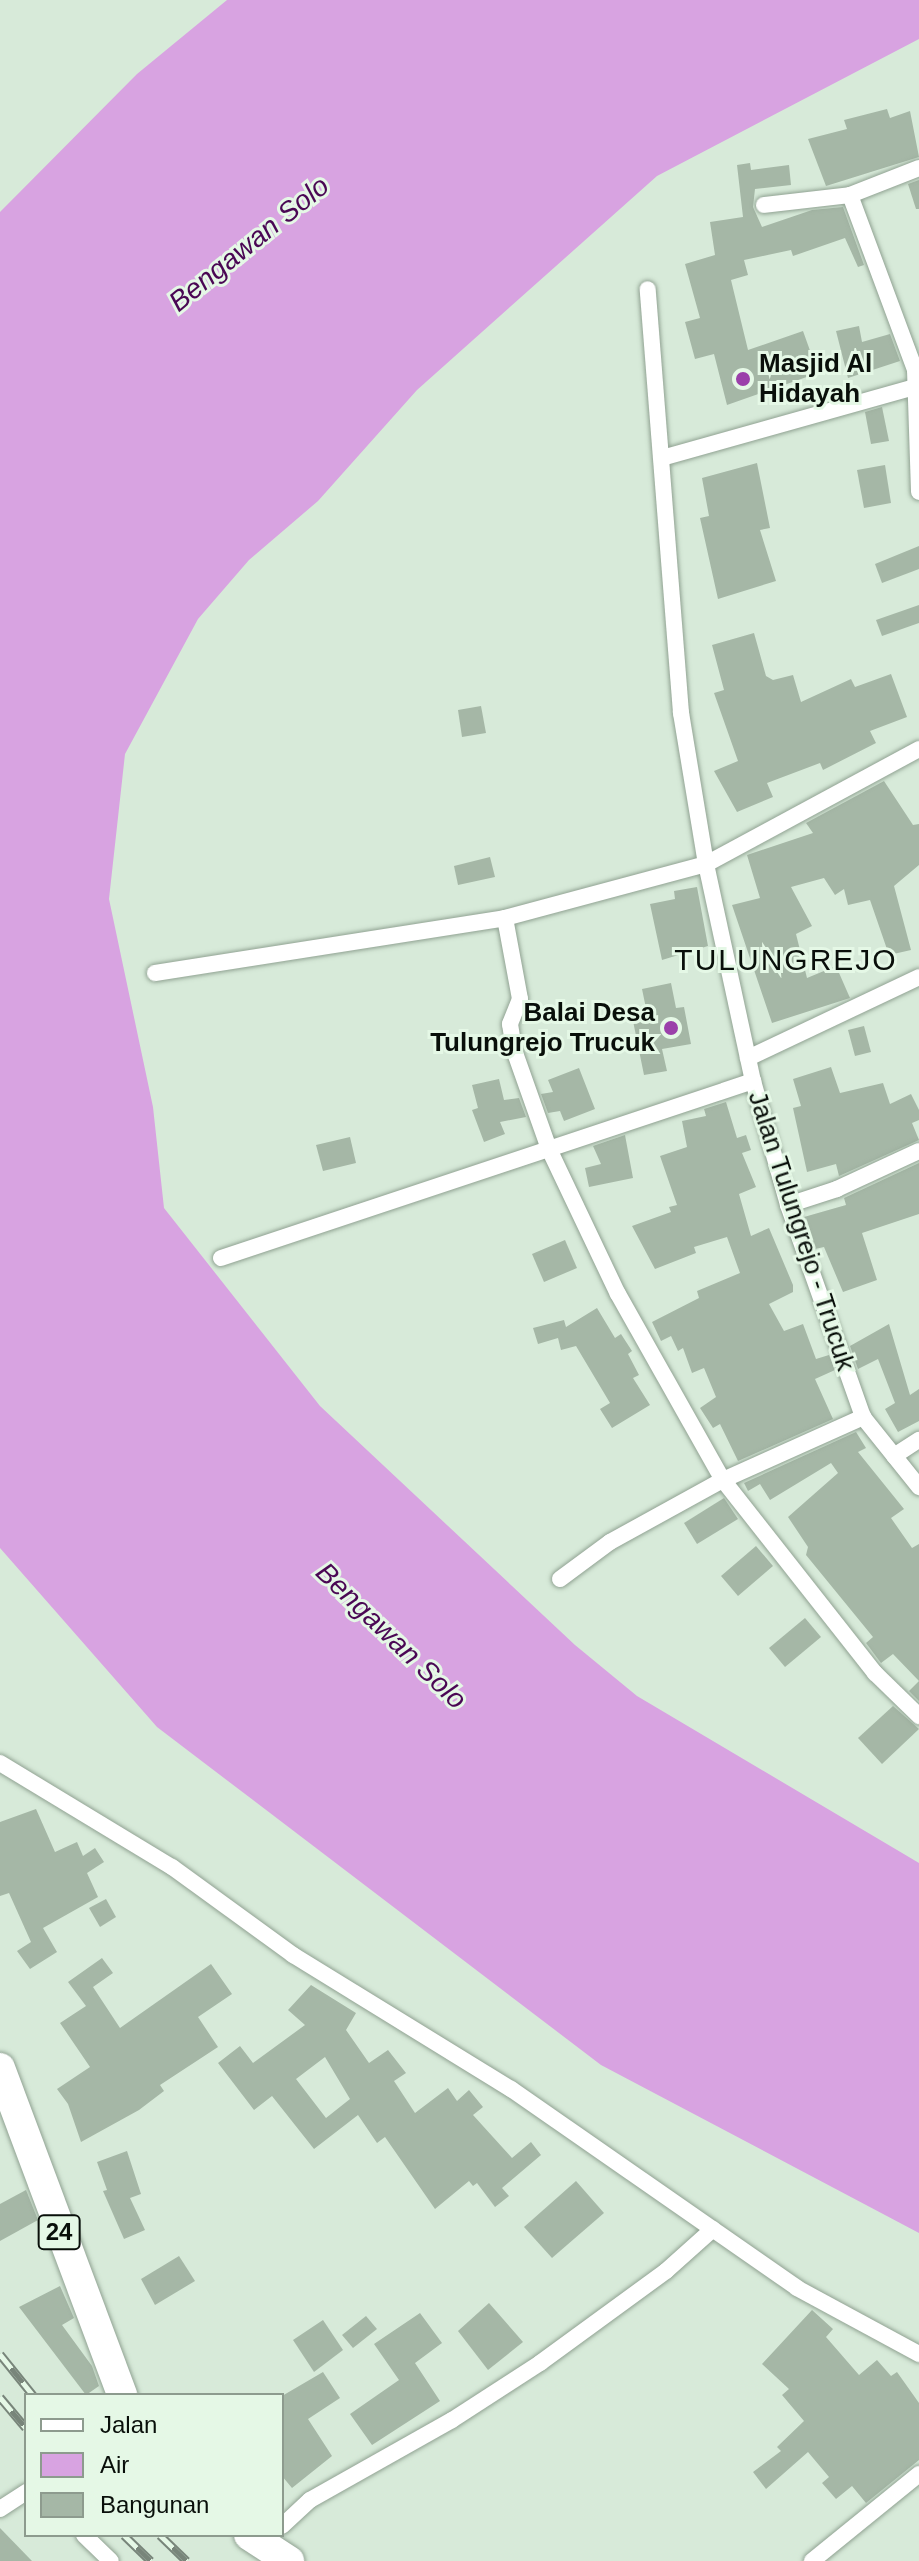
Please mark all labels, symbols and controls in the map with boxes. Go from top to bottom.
water label: Bengawan Solo [162,169,336,319]
place label: Masjid Al Hidayah [759,348,873,410]
marker: Masjid Al Hidayah [734,370,752,388]
district label: TULUNGREJO [674,942,898,978]
place label: Balai Desa Tulungrejo Trucuk [430,997,655,1058]
marker: Balai Desa Tulungrejo Trucuk [662,1019,680,1037]
street label: Jalan Tulungrejo - Trucuk [741,1087,861,1375]
water label: Bengawan Solo [309,1556,473,1716]
road number: 24 [37,2212,81,2252]
legend [24,2393,284,2537]
text: Jalan [100,2411,157,2438]
text: Air [100,2451,129,2478]
text: Bangunan [100,2491,209,2518]

